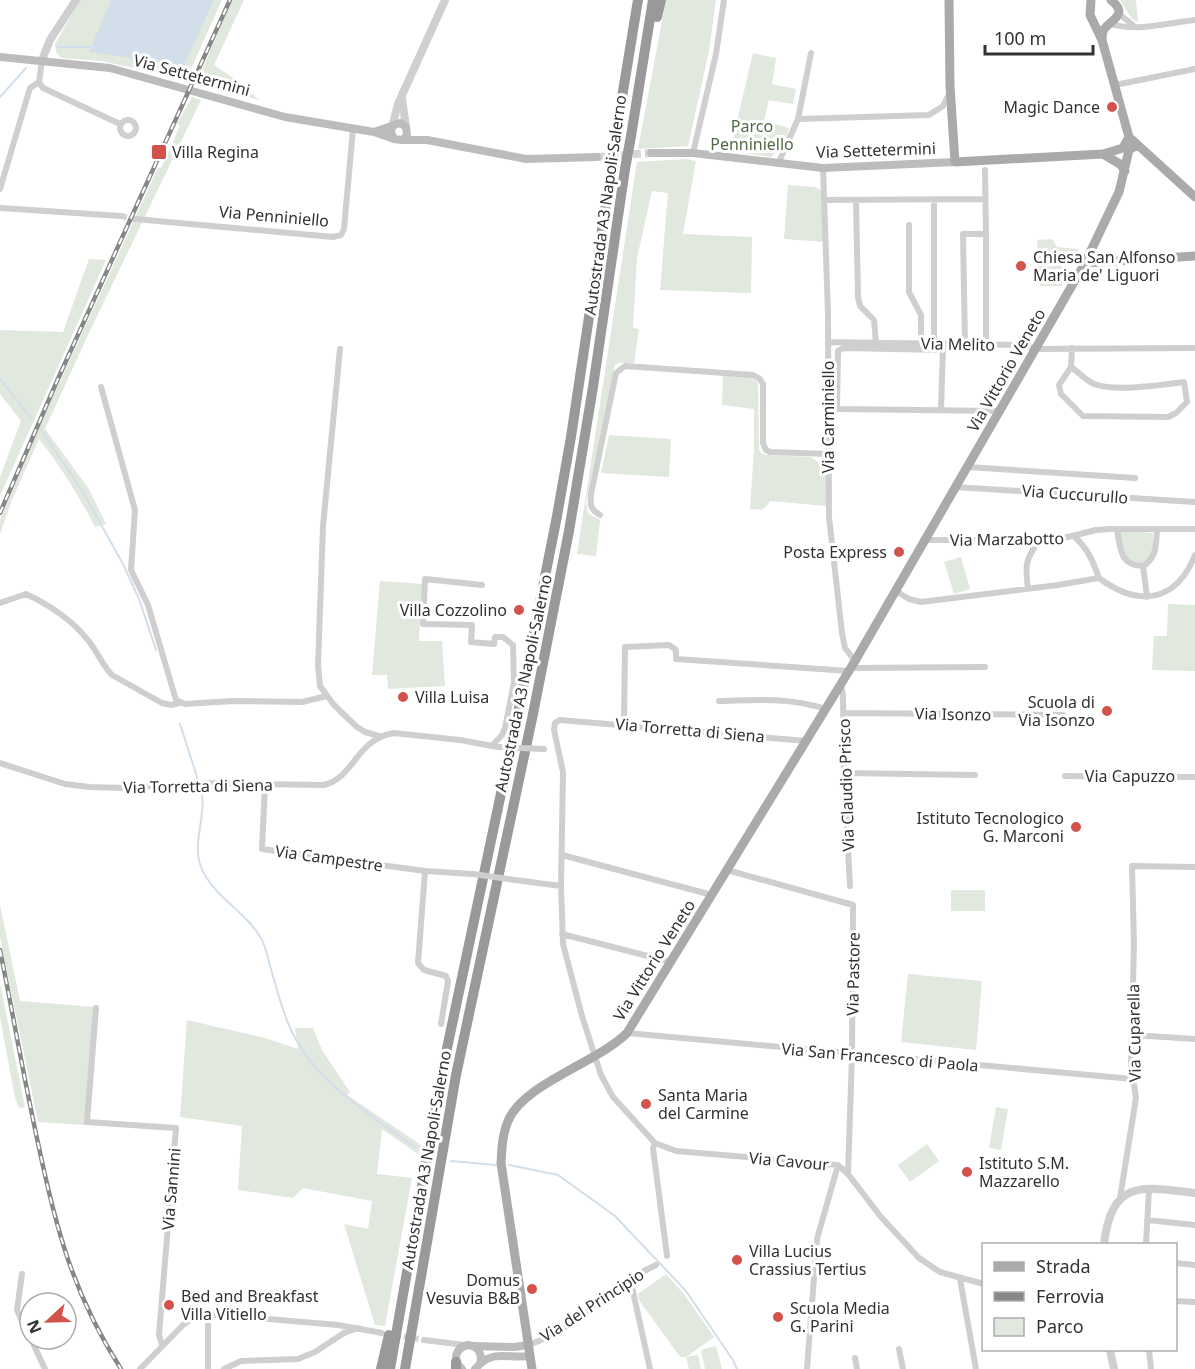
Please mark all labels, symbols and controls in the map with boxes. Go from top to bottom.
scale bar [985,18,1093,56]
text: 100 m [994,26,1046,50]
street label: Via Settetermini [131,49,253,101]
street label: Autostrada A3 Napoli-Salerno [579,94,631,316]
place label: Magic Dance [1003,96,1100,118]
marker: Magic Dance [1105,100,1119,114]
park label: Parco Penniniello [710,115,794,155]
street label: Via Settetermini [816,137,936,163]
place label: Villa Regina [172,141,259,163]
marker: Villa Regina [150,143,168,161]
street label: Via Penniniello [218,200,330,232]
place label: Chiesa San Alfonso Maria de' Liguori [1033,246,1176,286]
marker: Chiesa San Alfonso Maria de' Liguori [1014,259,1028,273]
street label: Via Vittorio Veneto [962,304,1050,436]
street label: Via Melito [921,332,995,356]
street label: Via Carminiello [817,361,839,473]
street label: Via Cuccurullo [1021,479,1129,509]
street label: Via Marzabotto [950,527,1064,551]
place label: Posta Express [783,541,887,563]
marker: Posta Express [892,545,906,559]
street label: Autostrada A3 Napoli-Salerno [489,572,557,794]
place label: Villa Cozzolino [400,599,507,621]
marker: Villa Cozzolino [512,603,526,617]
place label: Villa Luisa [415,686,489,708]
marker: Villa Luisa [396,690,410,704]
place label: Scuola di Via Isonzo [1018,691,1095,731]
street label: Via Isonzo [914,702,992,726]
marker: Scuola di Via Isonzo [1100,704,1114,718]
street label: Via Torretta di Siena [614,713,766,747]
street label: Via Claudio Prisco [833,718,859,852]
street label: Via Capuzzo [1085,765,1175,787]
street label: Via Torretta di Siena [123,774,273,798]
place label: Istituto Tecnologico G. Marconi [917,807,1064,847]
marker: Istituto Tecnologico G. Marconi [1069,820,1083,834]
street label: Via Campestre [274,840,384,876]
street label: Via Vittorio Veneto [608,895,700,1025]
street label: Via Pastore [841,932,865,1016]
street label: Via Cuparella [1122,984,1146,1082]
street label: Via San Francesco di Paola [781,1037,979,1077]
street label: Autostrada A3 Napoli-Salerno [396,1049,456,1271]
place label: Santa Maria del Carmine [658,1084,749,1124]
marker: Santa Maria del Carmine [639,1097,653,1111]
street label: Via Sannini [156,1147,186,1231]
street label: Via Cavour [748,1147,830,1175]
place label: Istituto S.M. Mazzarello [979,1152,1069,1192]
marker: Istituto S.M. Mazzarello [960,1165,974,1179]
place label: Villa Lucius Crassius Tertius [749,1240,866,1280]
legend [982,1243,1177,1351]
marker: Villa Lucius Crassius Tertius [730,1253,744,1267]
text: Strada [1036,1254,1091,1278]
street label: Via del Principio [536,1263,648,1347]
place label: Domus Vesuvia B&B [426,1269,520,1309]
marker: Domus Vesuvia B&B [525,1282,539,1296]
text: Ferrovia [1036,1284,1104,1308]
place label: Bed and Breakfast Villa Vitiello [181,1285,319,1325]
north arrow [18,1291,78,1351]
place label: Scuola Media G. Parini [790,1297,890,1337]
marker: Bed and Breakfast Villa Vitiello [162,1298,176,1312]
marker: Scuola Media G. Parini [771,1310,785,1324]
text: Parco [1036,1314,1084,1338]
text: N [21,1316,47,1337]

